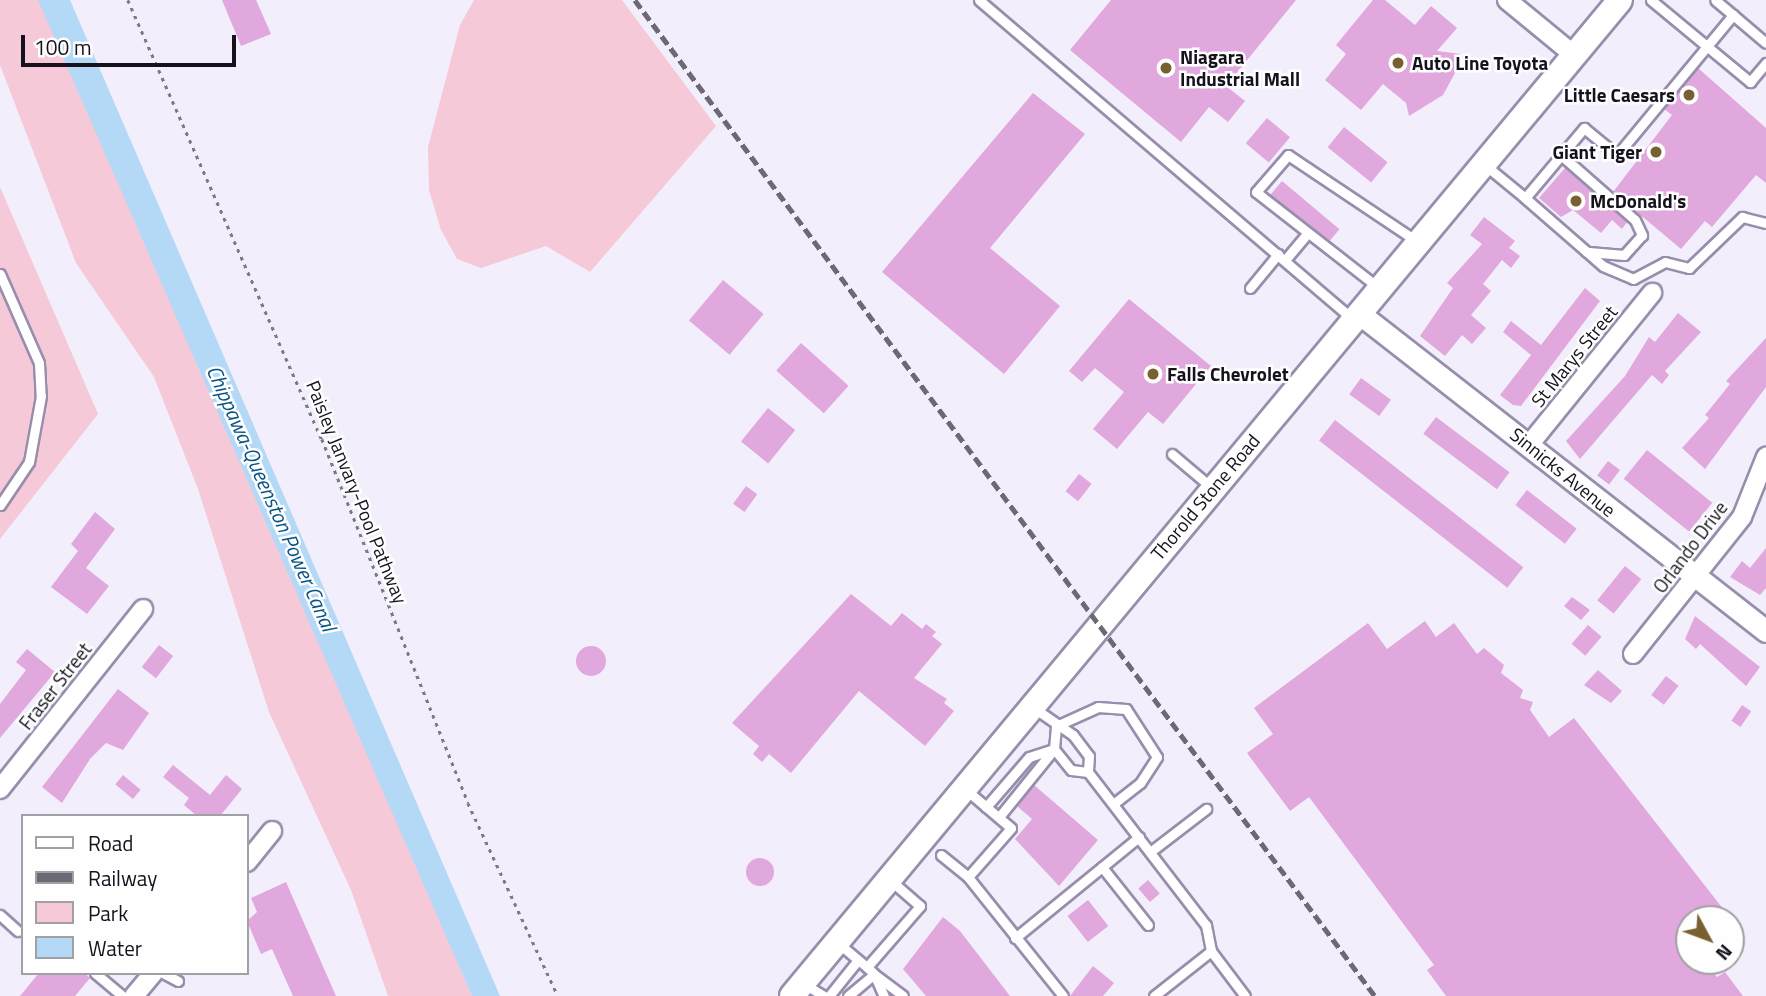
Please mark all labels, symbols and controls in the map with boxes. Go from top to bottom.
scale bar [24,21,240,65]
text: 100 m [34,31,91,63]
place label: Niagara Industrial Mall [1180,46,1300,90]
place label: Auto Line Toyota [1412,52,1548,74]
marker: Auto Line Toyota [1390,55,1406,71]
marker: Niagara Industrial Mall [1158,60,1174,76]
place label: Little Caesars [1564,84,1675,106]
marker: Little Caesars [1681,87,1697,103]
place label: Giant Tiger [1552,141,1642,163]
marker: Giant Tiger [1648,144,1664,160]
place label: McDonald's [1590,190,1686,212]
marker: McDonald's [1568,193,1584,209]
street label: St Marys Street [1526,301,1622,411]
water label: Chippawa-Queenston Power Canal [202,361,342,635]
place label: Falls Chevrolet [1167,363,1289,385]
marker: Falls Chevrolet [1145,366,1161,382]
street label: Paisley Janvary-Pool Pathway [302,377,412,607]
street label: Sinnicks Avenue [1506,423,1620,521]
street label: Thorold Stone Road [1146,429,1264,565]
street label: Orlando Drive [1648,497,1732,597]
street label: Fraser Street [14,638,96,734]
legend [21,814,248,975]
text: Road [88,827,133,859]
text: Railway [88,862,157,894]
text: Park [88,897,128,929]
north arrow [1675,905,1745,975]
text: Water [88,932,142,964]
text: N [1709,938,1740,967]

